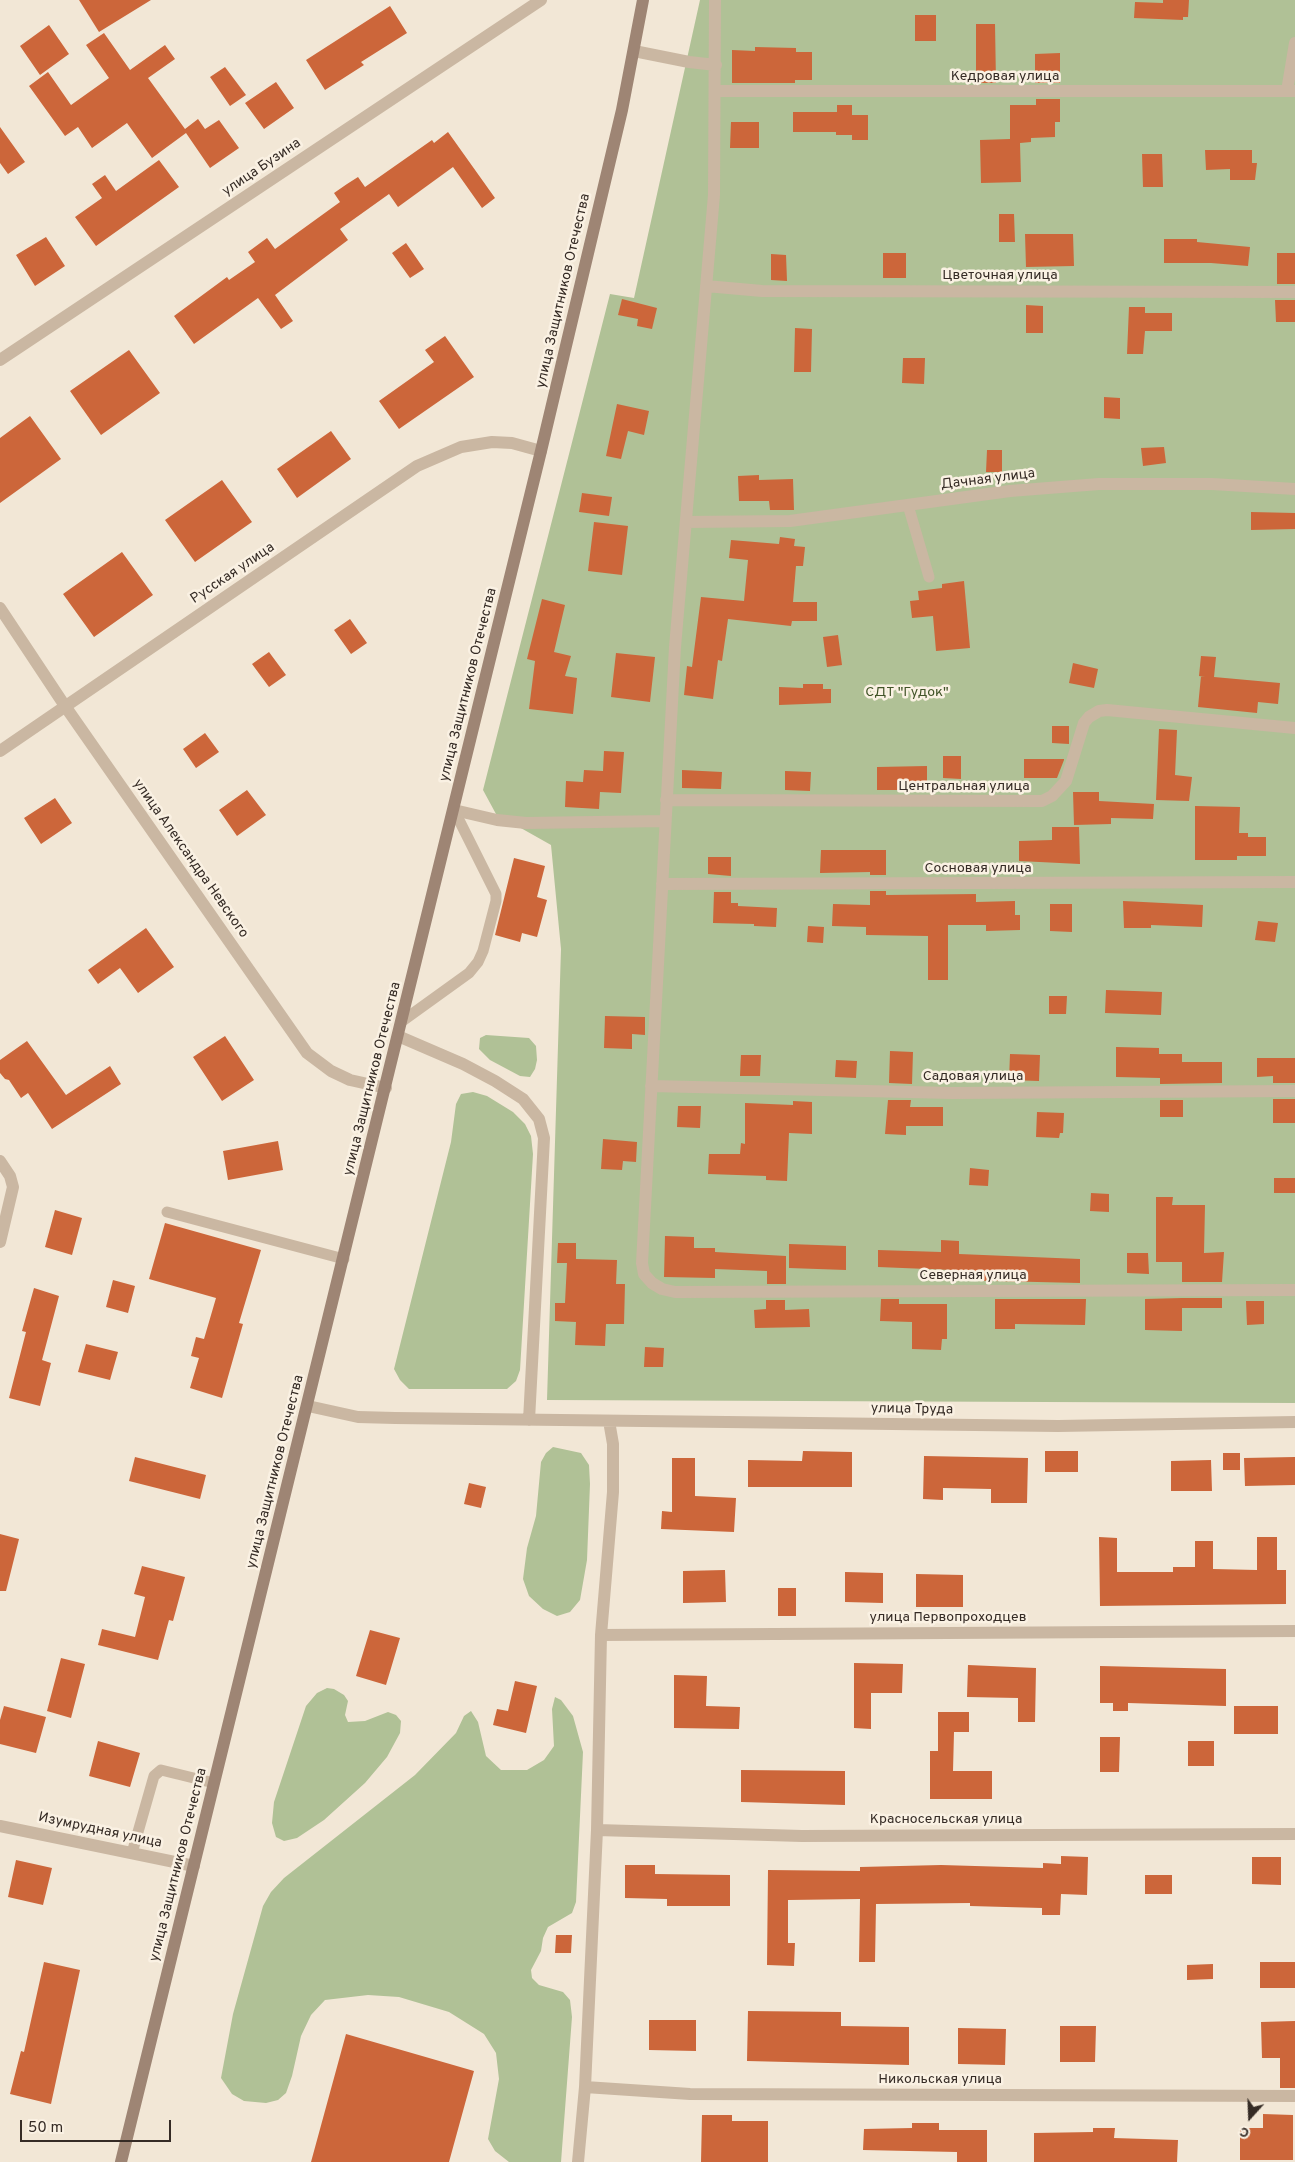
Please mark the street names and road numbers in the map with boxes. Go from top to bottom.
street label: Кедровая улица [951,69,1059,85]
street label: улица Бузина [219,135,305,201]
street label: улица Защитников Отечества [533,192,595,390]
street label: Цветочная улица [942,268,1058,284]
street label: Дачная улица [940,466,1036,494]
street label: Русская улица [188,540,278,608]
street label: улица Защитников Отечества [437,586,501,784]
street label: улица Александра Невского [129,776,251,942]
street label: Центральная улица [898,779,1030,795]
street label: Сосновая улица [924,861,1032,877]
street label: улица Защитников Отечества [341,980,405,1178]
street label: Садовая улица [923,1069,1023,1085]
street label: Северная улица [919,1268,1027,1284]
street label: улица Защитников Отечества [244,1373,308,1571]
street label: улица Труда [871,1401,953,1419]
street label: улица Первопроходцев [870,1610,1026,1626]
street label: улица Защитников Отечества [147,1766,211,1964]
street label: Изумрудная улица [37,1810,163,1852]
street label: Красносельская улица [870,1812,1022,1828]
street label: Никольская улица [878,2072,1002,2088]

